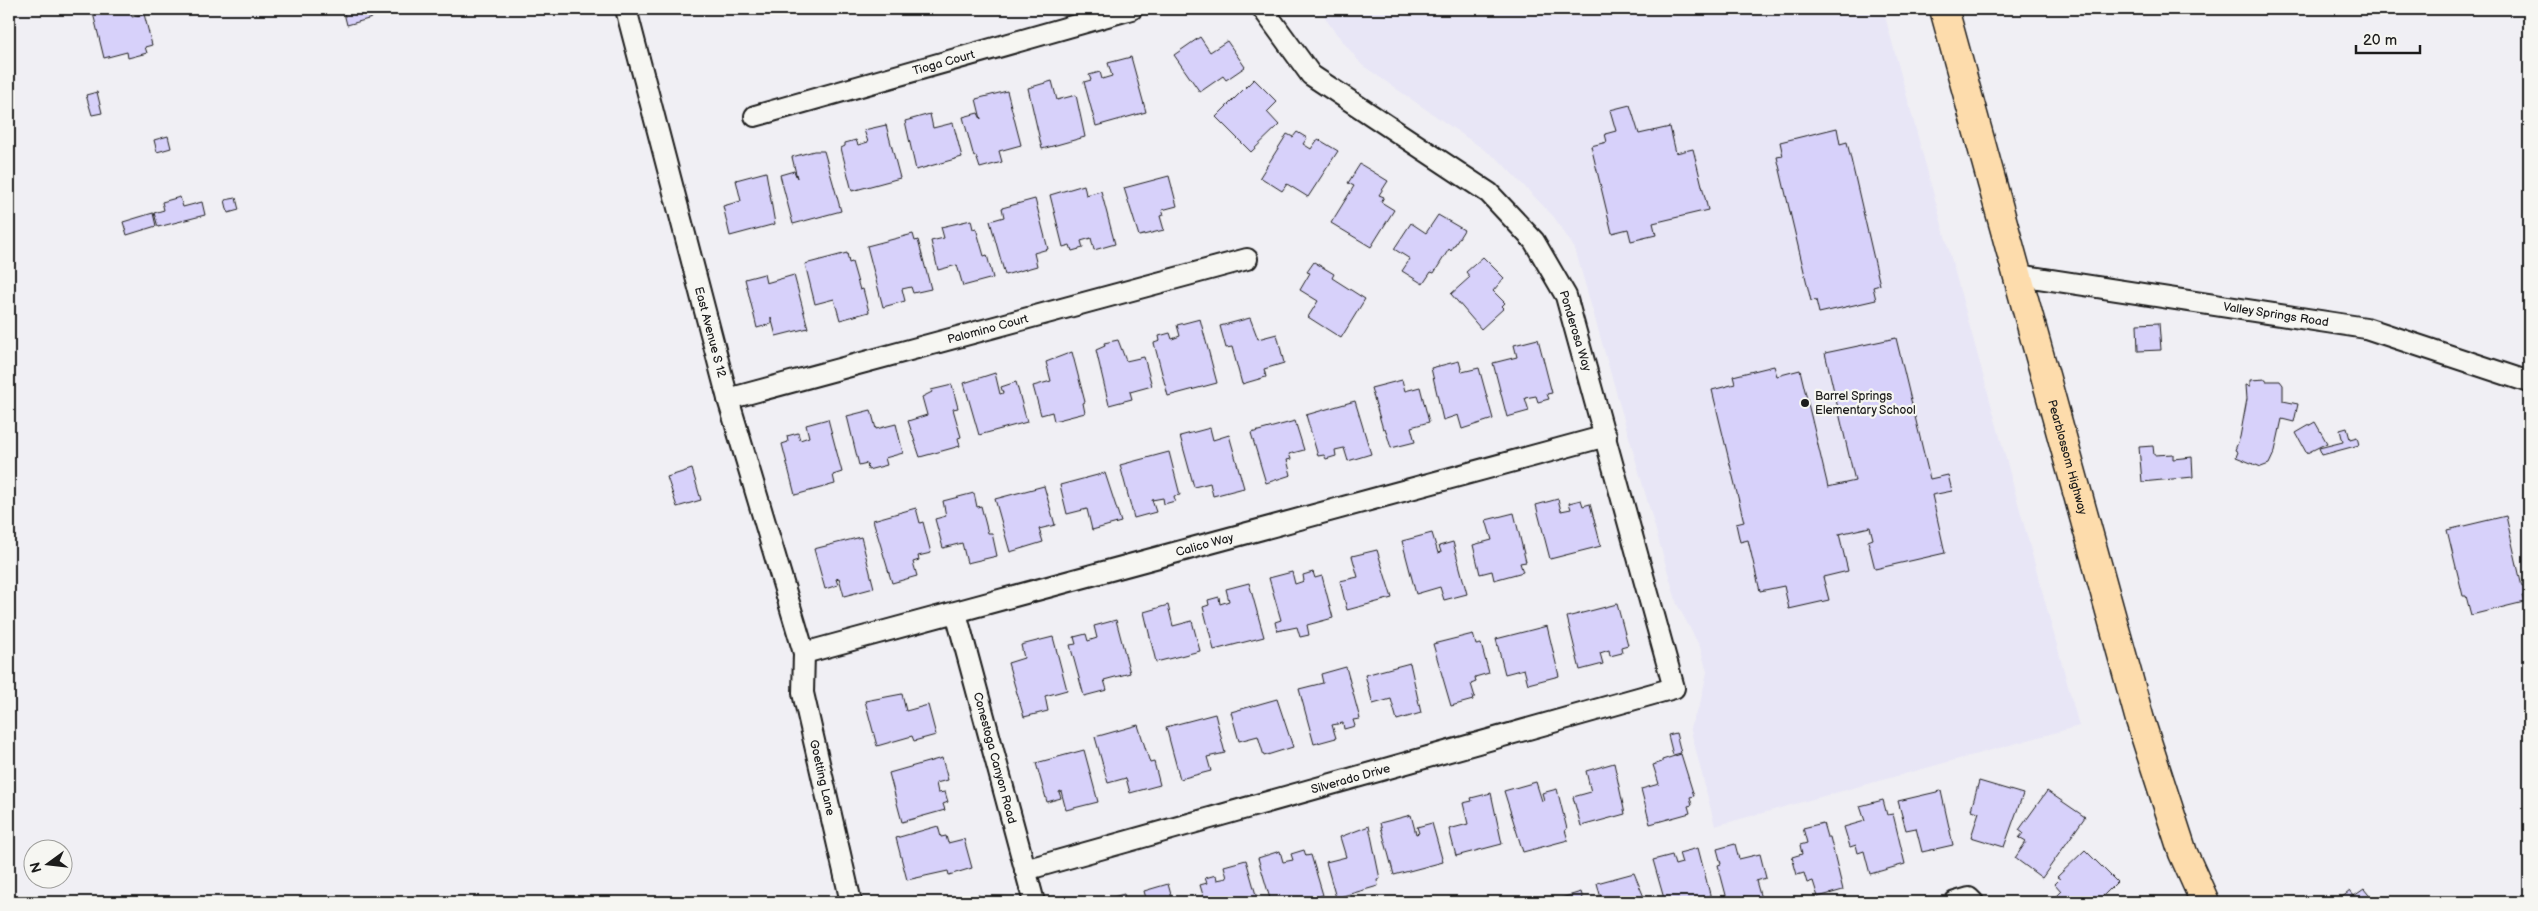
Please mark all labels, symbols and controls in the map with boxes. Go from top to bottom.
scale bar [2356,22,2419,54]
text: 20 m [2363,31,2397,50]
street label: Tioga Court [911,47,976,78]
street label: East Avenue S 12 [691,285,730,379]
street label: Ponderosa Way [1556,289,1595,374]
street label: Valley Springs Road [2222,299,2330,330]
street label: Palomino Court [946,311,1030,347]
place label: Barrel Springs Elementary School [1815,389,1916,418]
marker: Barrel Springs Elementary School [1799,397,1811,409]
street label: Pearblossom Highway [2045,398,2091,517]
street label: Calico Way [1174,529,1236,560]
street label: Conestoga Canyon Road [970,690,1020,825]
street label: Goetting Lane [806,738,838,817]
street label: Silverado Drive [1309,760,1392,797]
north arrow [22,838,72,888]
text: N [26,860,45,875]

